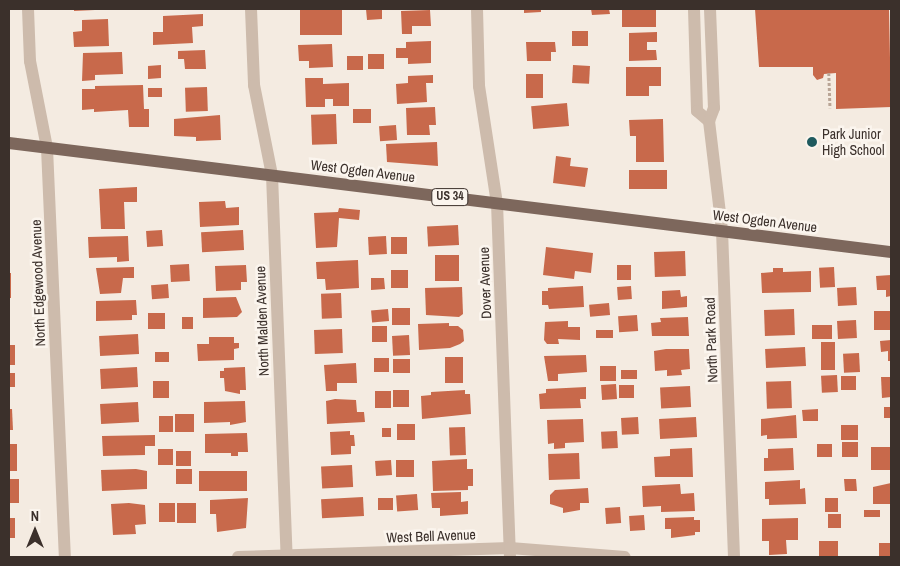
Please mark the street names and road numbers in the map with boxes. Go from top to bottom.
street label: West Ogden Avenue [310,156,416,186]
road number: US 34 [431,188,469,206]
street label: West Ogden Avenue [712,206,818,236]
street label: North Edgewood Avenue [27,219,49,347]
street label: Dover Avenue [475,246,495,320]
street label: North Malden Avenue [252,265,272,377]
street label: North Park Road [701,297,721,383]
street label: West Bell Avenue [386,526,476,546]

